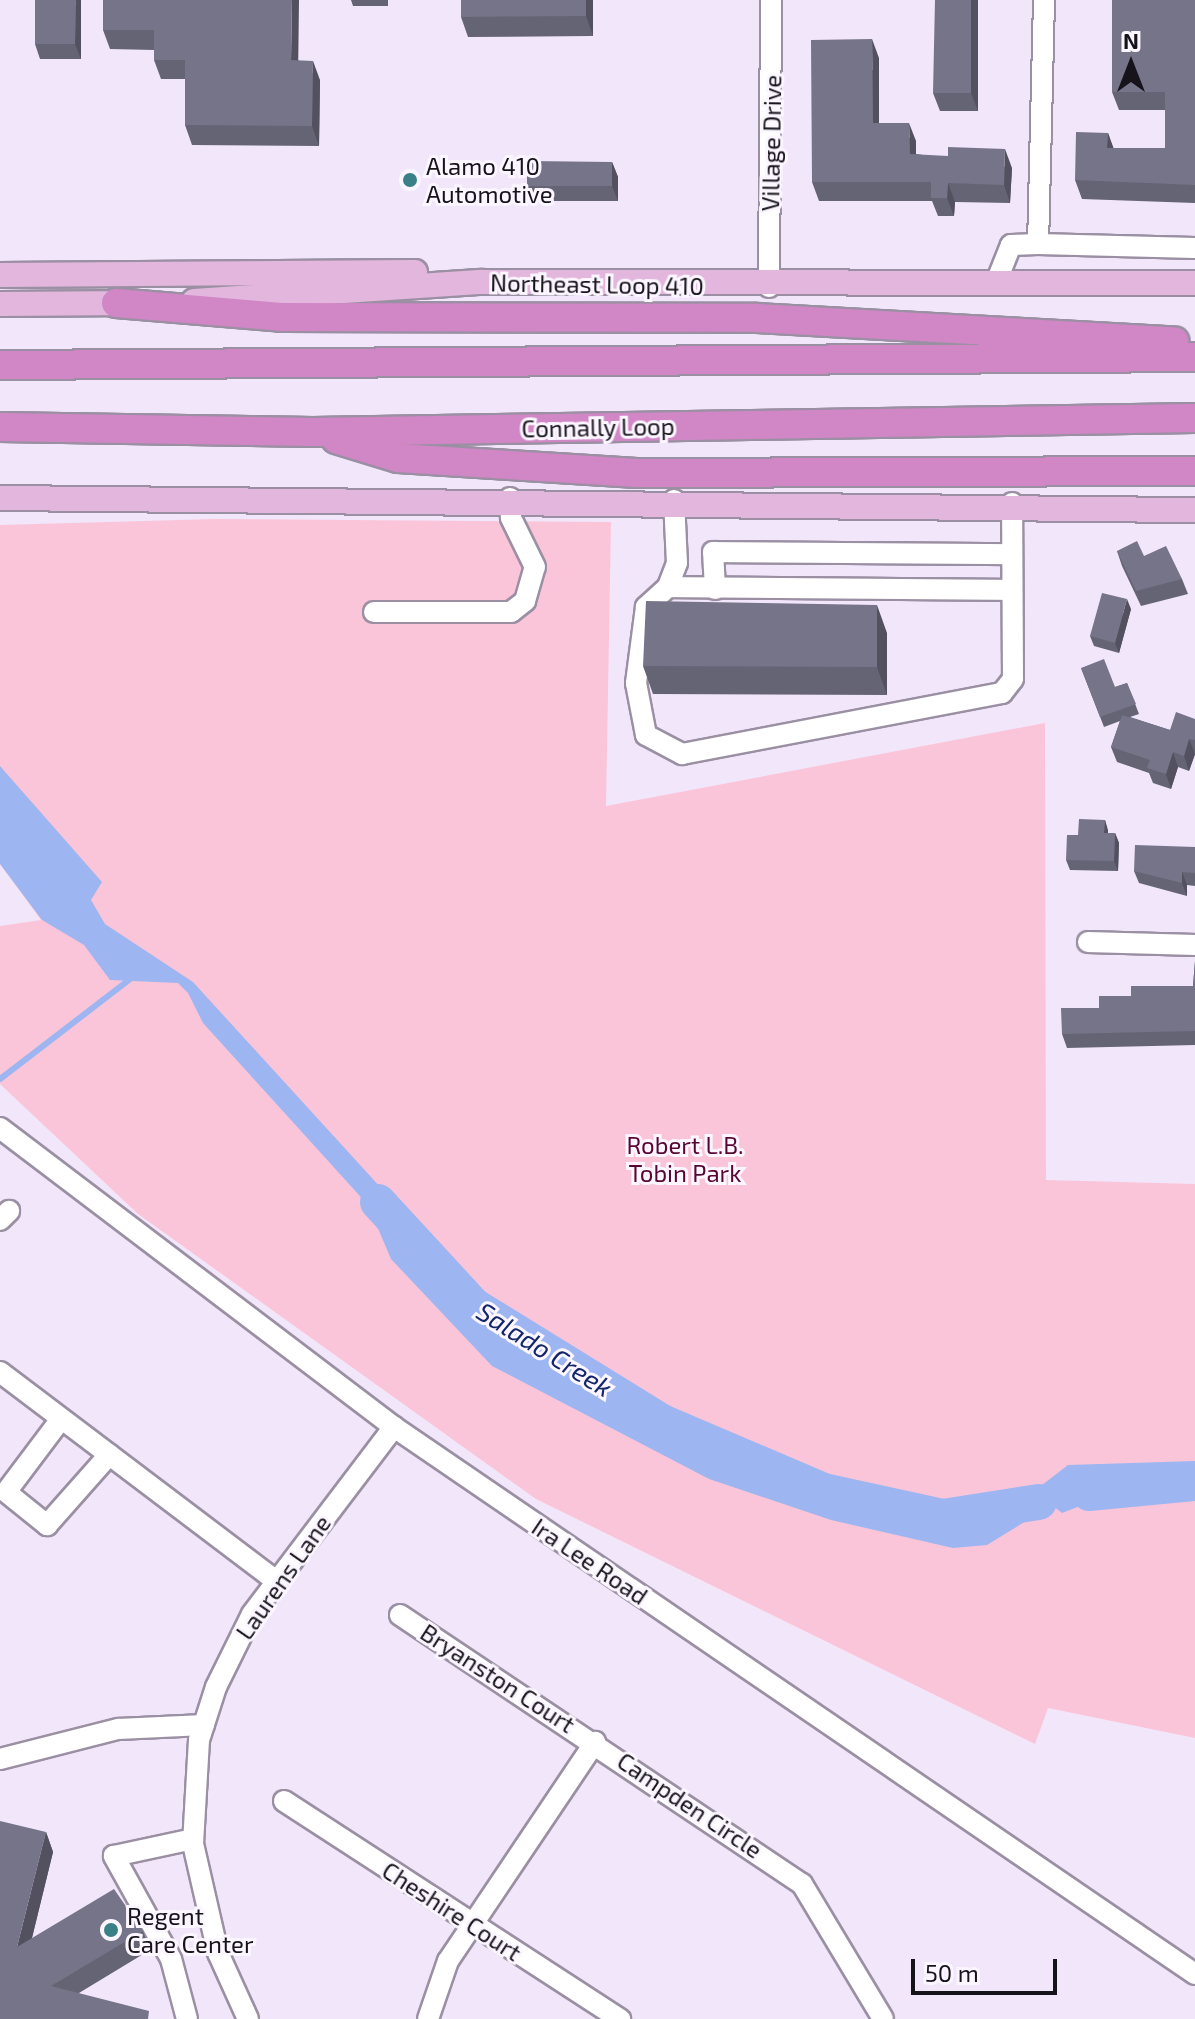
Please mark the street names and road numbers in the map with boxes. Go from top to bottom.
street label: Village Drive [755,75,787,211]
street label: Northeast Loop 410 [490,268,704,300]
street label: Connally Loop [521,411,675,443]
street label: Laurens Lane [230,1509,336,1645]
street label: Ira Lee Road [527,1512,653,1610]
street label: Bryanston Court [415,1617,581,1739]
street label: Campden Circle [612,1746,768,1864]
street label: Cheshire Court [377,1855,527,1967]

